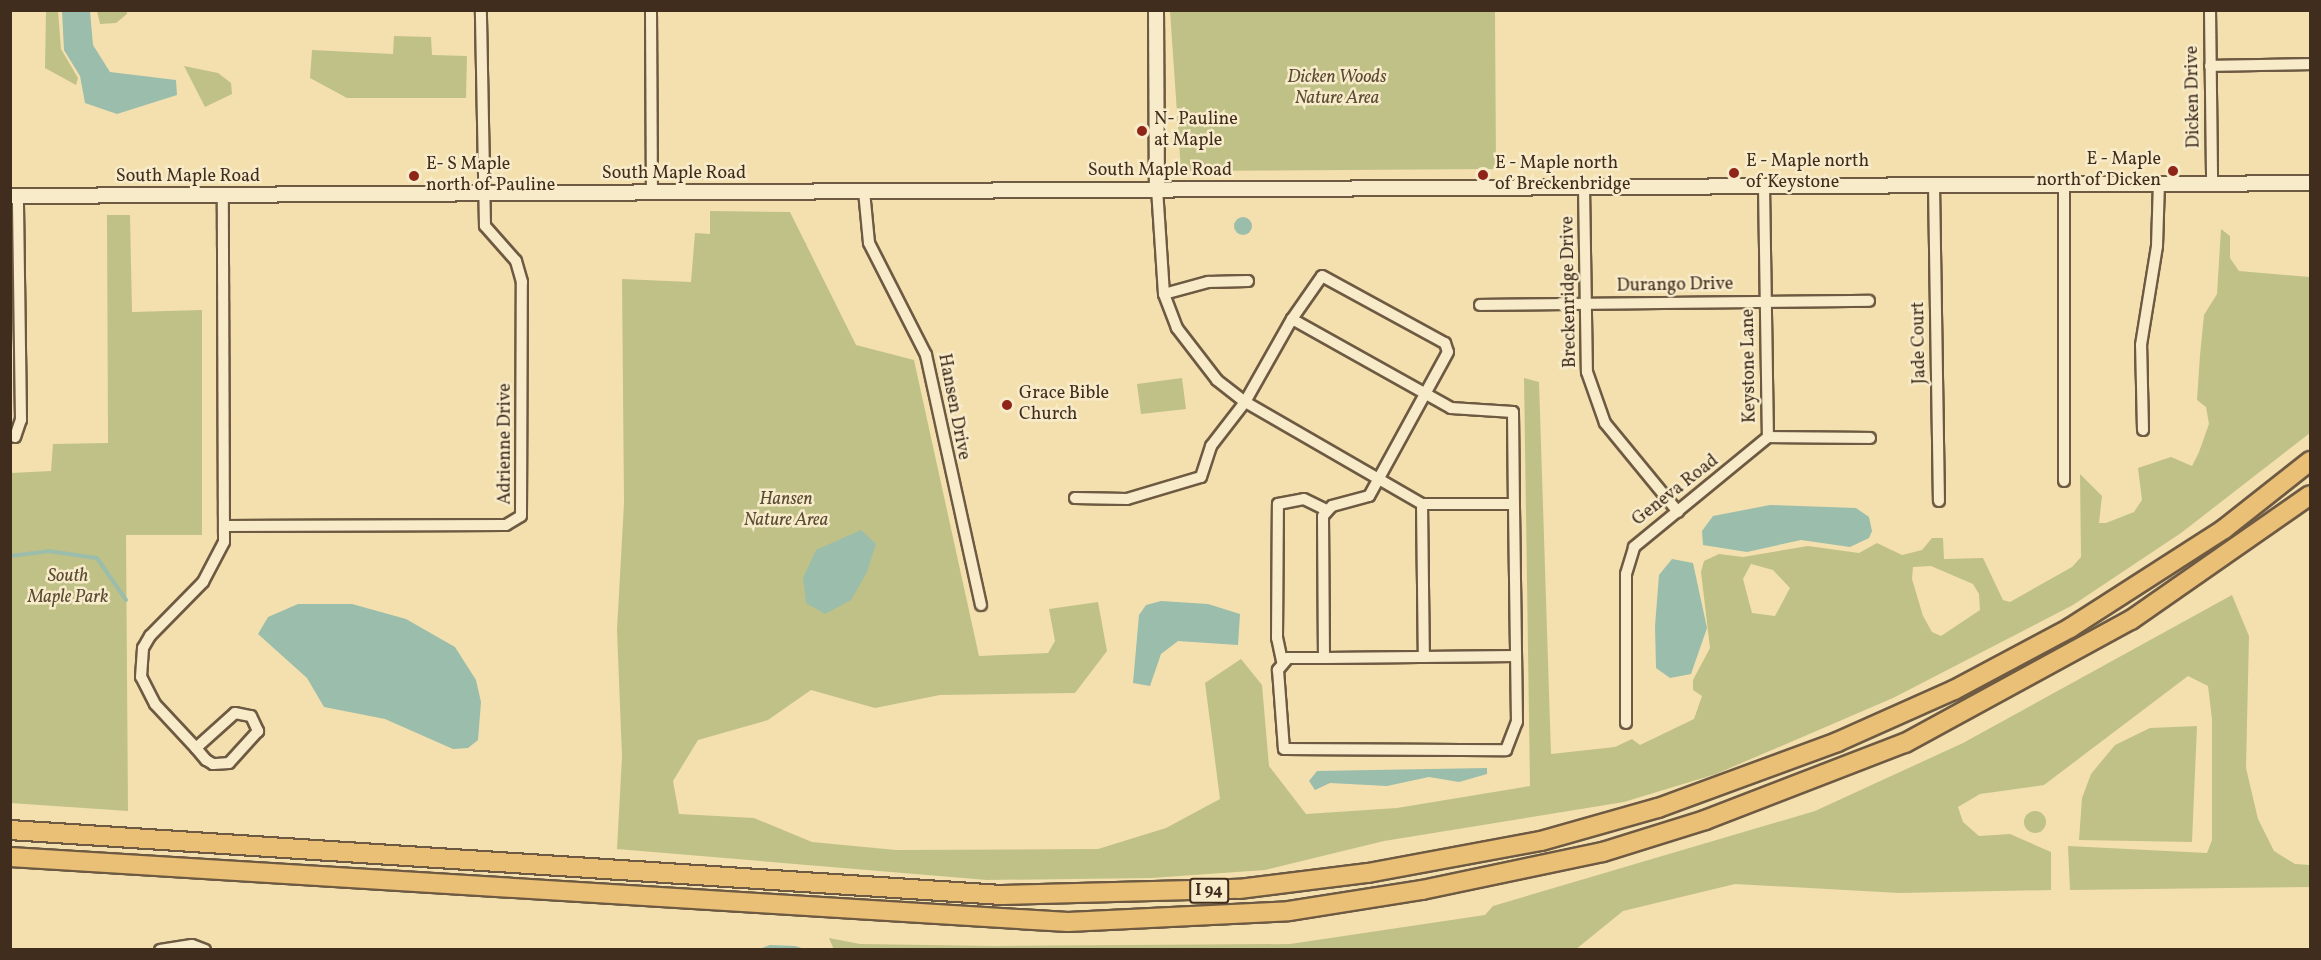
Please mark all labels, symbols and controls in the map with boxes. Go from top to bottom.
street label: Dicken Drive [2182,46,2206,148]
park label: Dicken Woods Nature Area [1287,68,1387,110]
place label: N- Pauline at Maple [1154,110,1238,152]
marker: N- Pauline at Maple [1135,124,1149,138]
place label: E - Maple north of Dicken [2038,150,2161,192]
place label: E - Maple north of Keystone [1746,152,1870,195]
place label: E - Maple north of Breckenbridge [1495,154,1629,196]
place label: E- S Maple north of Pauline [426,155,553,198]
street label: South Maple Road [1088,160,1232,182]
street label: South Maple Road [602,163,746,185]
marker: E - Maple north of Dicken [2166,164,2180,178]
street label: South Maple Road [116,166,260,188]
marker: E - Maple north of Keystone [1727,166,1741,180]
marker: E - Maple north of Breckenbridge [1476,168,1490,182]
marker: E- S Maple north of Pauline [407,169,421,183]
street label: Breckenridge Drive [1558,216,1582,368]
street label: Durango Drive [1616,274,1734,298]
street label: Jade Court [1908,302,1932,384]
street label: Keystone Lane [1738,309,1762,423]
street label: Hansen Drive [932,352,974,462]
street label: Adrienne Drive [495,383,517,505]
place label: Grace Bible Church [1019,384,1109,426]
marker: Grace Bible Church [1000,398,1014,412]
street label: Geneva Road [1629,451,1723,531]
park label: Hansen Nature Area [744,490,828,532]
park label: South Maple Park [28,567,108,610]
road number: I 94 [1188,878,1230,904]

